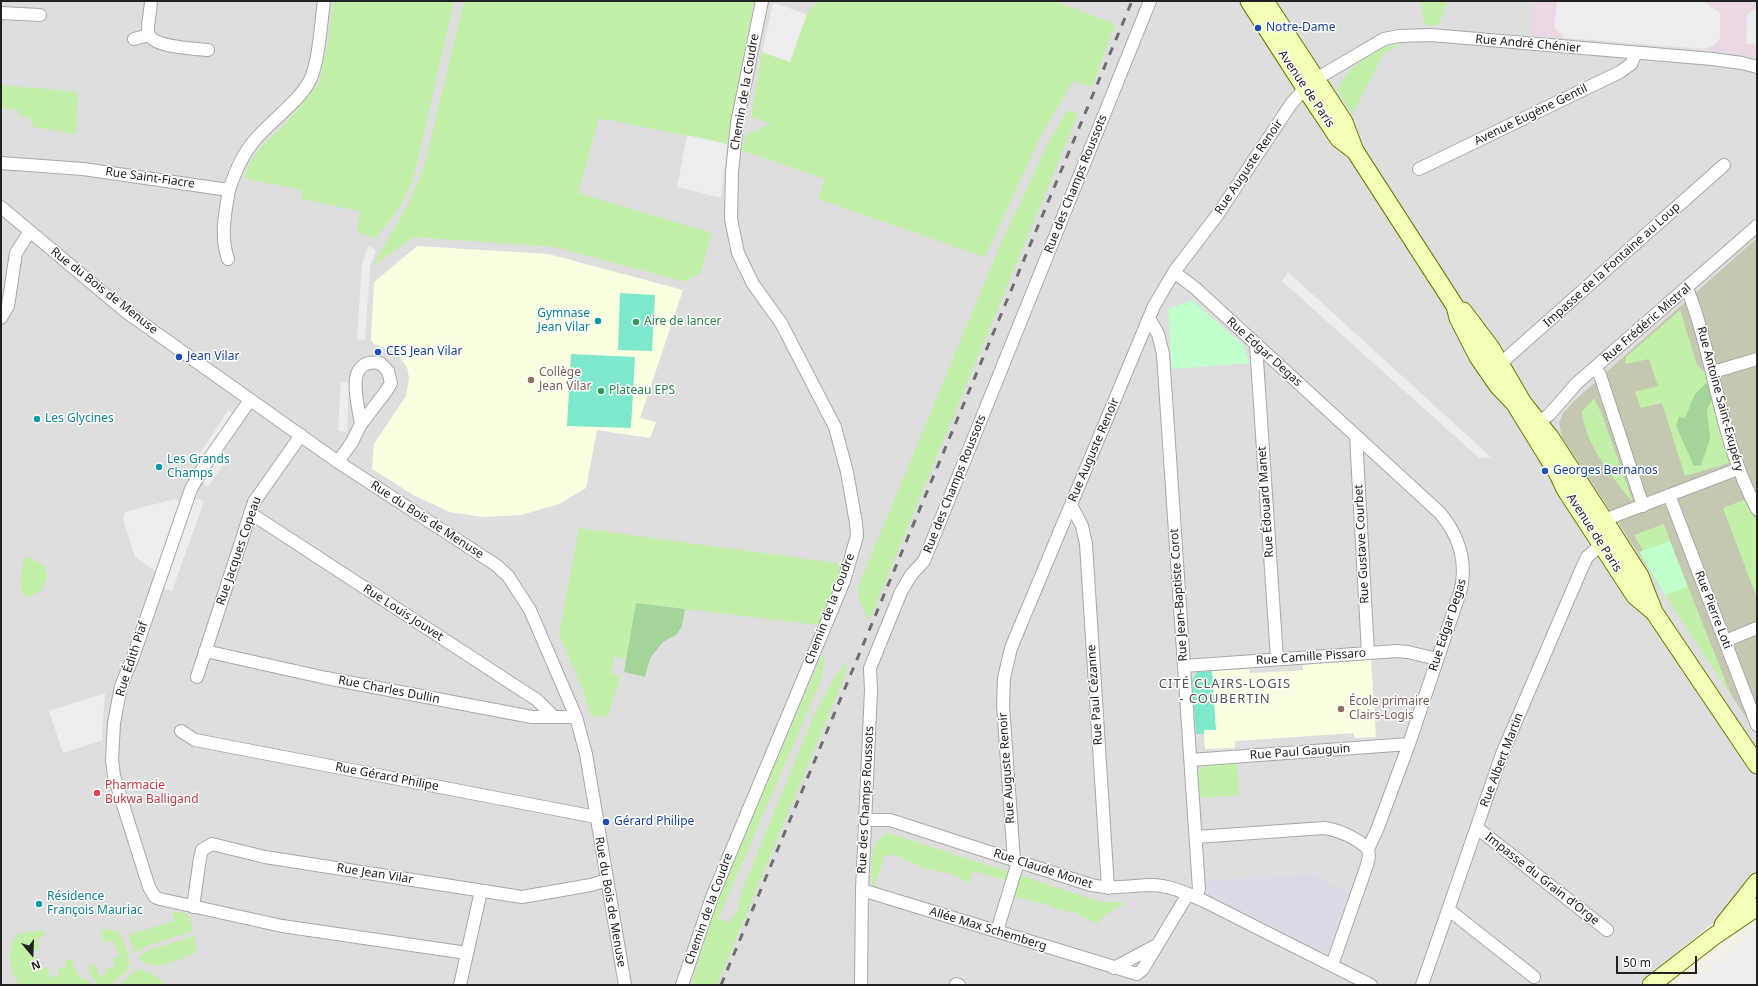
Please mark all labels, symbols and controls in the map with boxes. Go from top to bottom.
place label: Notre-Dame [1266,21,1336,35]
marker: Notre-Dame [1253,23,1263,33]
street label: Rue André Chénier [1475,32,1581,56]
street label: Chemin de la Coudre [728,33,762,151]
street label: Avenue de Paris [1275,48,1337,130]
street label: Avenue Eugène Gentil [1472,81,1590,149]
street label: Rue des Champs Roussots [1042,113,1110,255]
street label: Rue Auguste Renoir [1212,117,1286,217]
street label: Rue Saint-Fiacre [104,165,196,191]
street label: Impasse de la Fontaine au Loup [1541,200,1683,330]
street label: Rue du Bois de Menuse [48,245,160,337]
street label: Rue Frédéric Mistral [1600,281,1694,365]
place label: Gymnase Jean Vilar [537,307,590,335]
street label: Rue Edgar Degas [1223,314,1305,390]
place label: Aire de lancer [644,315,721,329]
marker: Gymnase Jean Vilar [593,316,603,326]
marker: Aire de lancer [631,317,641,327]
street label: Rue Antoine Saint-Exupéry [1694,325,1746,473]
place label: CES Jean Vilar [386,345,462,359]
marker: CES Jean Vilar [373,347,383,357]
place label: Jean Vilar [187,350,239,364]
marker: Jean Vilar [174,352,184,362]
place label: Collège Jean Vilar [539,366,591,394]
marker: Collège Jean Vilar [526,375,536,385]
place label: Plateau EPS [609,384,675,398]
marker: Plateau EPS [596,386,606,396]
street label: Rue Auguste Renoir [1066,396,1122,504]
place label: Les Glycines [45,412,114,426]
street label: Rue des Champs Roussots [921,413,989,555]
marker: Les Glycines [32,414,42,424]
street label: Rue Édouard Manet [1255,446,1277,558]
place label: Les Grands Champs [167,453,230,481]
marker: Les Grands Champs [154,462,164,472]
place label: Georges Bernanos [1553,464,1658,478]
marker: Georges Bernanos [1540,466,1550,476]
street label: Rue du Bois de Menuse [368,478,486,562]
street label: Rue Gustave Courbet [1352,484,1372,604]
street label: Avenue de Paris [1563,491,1625,575]
street label: Rue Jacques Copeau [214,495,264,607]
street label: Rue Jean-Baptiste Corot [1167,528,1191,662]
street label: Chemin de la Coudre [802,551,858,667]
street label: Rue Pierre Loti [1692,569,1734,651]
street label: Rue Edgar Degas [1426,577,1470,673]
street label: Rue Louis Jouvet [360,582,446,644]
street label: Rue Édith Piaf [113,620,151,698]
street label: Rue Paul Cézanne [1084,644,1106,746]
street label: Rue Camille Pissaro [1256,646,1366,668]
street label: Rue Charles Dullin [337,673,441,707]
district label: CITÉ CLAIRS-LOGIS - COUBERTIN [1159,676,1291,707]
place label: École primaire Clairs-Logis [1349,695,1430,723]
marker: École primaire Clairs-Logis [1336,704,1346,714]
street label: Rue Albert Martin [1477,711,1527,809]
street label: Rue Auguste Renoir [996,712,1018,824]
street label: Rue des Champs Roussots [855,726,877,874]
street label: Rue Paul Gauguin [1249,741,1351,763]
street label: Rue Gérard Philipe [334,760,440,794]
place label: Pharmacie Bukwa Balligand [105,779,199,807]
marker: Pharmacie Bukwa Balligand [92,788,102,798]
place label: Gérard Philipe [614,815,694,829]
marker: Gérard Philipe [601,817,611,827]
street label: Impasse du Grain d'Orge [1482,830,1602,928]
street label: Rue du Bois de Menuse [591,836,629,968]
street label: Rue Claude Monet [992,846,1094,892]
street label: Chemin de la Coudre [682,851,736,967]
street label: Rue Jean Vilar [336,861,414,887]
place label: Résidence François Mauriac [47,890,143,918]
marker: Résidence François Mauriac [34,899,44,909]
street label: Allée Max Schemberg [928,904,1048,954]
north arrow [12,934,52,974]
scale bar [1618,948,1699,974]
text: 50 m [1623,954,1651,971]
text: N [29,957,43,974]

